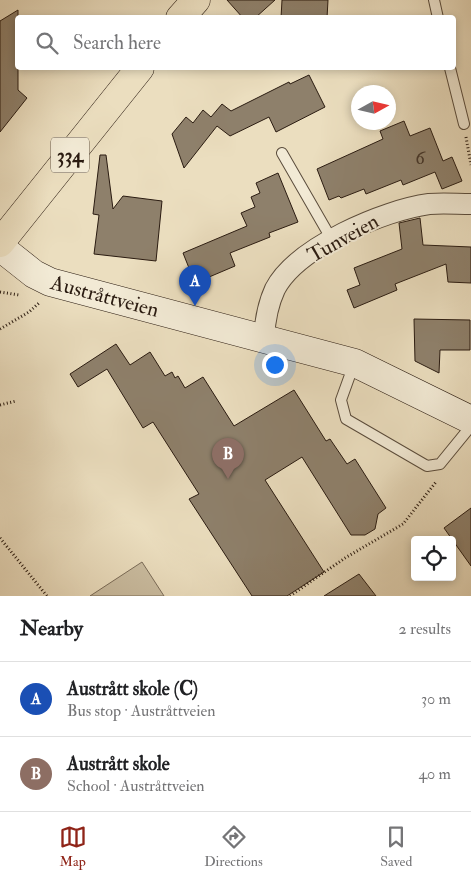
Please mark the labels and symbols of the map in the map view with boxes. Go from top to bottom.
north arrow [351,85,396,130]
road number: 334 [51,138,89,172]
house number: 6 [415,146,426,170]
street label: Tunveien [303,208,384,269]
pin: A [179,265,211,306]
street label: Austråttveien [47,269,162,324]
your location [262,352,288,378]
pin: B [212,438,244,479]

